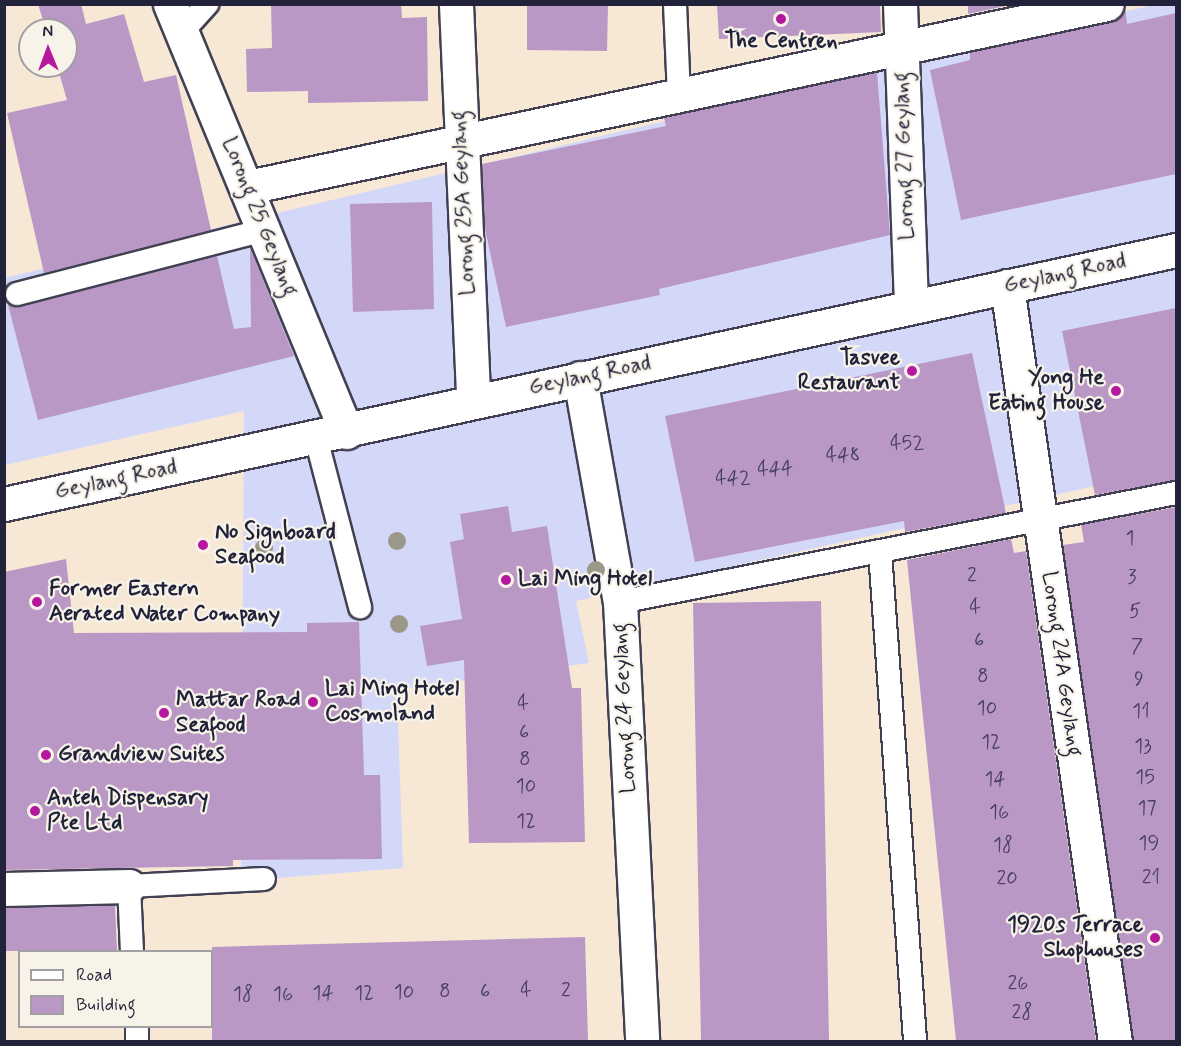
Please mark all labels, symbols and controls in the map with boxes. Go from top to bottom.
marker: The Centren [774,12,788,26]
north arrow [18,18,78,78]
text: N [42,21,53,42]
place label: The Centren [721,29,841,55]
street label: Lorong 27 Geylang [889,71,921,241]
street label: Lorong 25A Geylang [446,111,482,295]
street label: Lorong 25 Geylang [215,134,303,300]
street label: Geylang Road [1002,248,1128,300]
place label: Tasvee Restaurant [798,345,900,396]
street label: Geylang Road [527,350,653,402]
marker: Tasvee Restaurant [905,364,919,378]
place label: Yong He Eating House [988,365,1104,416]
marker: Yong He Eating House [1109,384,1123,398]
house number: 452 [890,431,924,455]
house number: 448 [826,443,860,467]
street label: Geylang Road [53,454,179,506]
house number: 444 [757,457,793,481]
house number: 442 [715,466,751,490]
place label: No Signboard Seafood [215,519,342,570]
house number: 1 [1126,526,1134,550]
marker: No Signboard Seafood [196,538,210,552]
house number: 2 [967,563,977,587]
house number: 3 [1127,565,1137,589]
place label: Lai Ming Hotel [518,567,652,593]
street label: Lorong 24A Geylang [1035,570,1087,758]
marker: Lai Ming Hotel [499,573,513,587]
place label: Former Eastern Aerated Water Company [49,576,282,628]
marker: Former Eastern Aerated Water Company [30,595,44,609]
house number: 4 [969,595,981,619]
house number: 5 [1129,599,1141,623]
street label: Lorong 24 Geylang [607,622,643,794]
house number: 6 [974,628,984,652]
house number: 7 [1131,634,1143,658]
house number: 8 [977,664,989,688]
house number: 9 [1134,667,1144,691]
place label: Lai Ming Hotel Cosmoland [325,676,459,728]
place label: Mattar Road Seafood [176,687,299,738]
house number: 4 [517,691,529,715]
marker: Lai Ming Hotel Cosmoland [306,695,320,709]
house number: 10 [977,696,997,720]
house number: 11 [1132,699,1150,723]
marker: Mattar Road Seafood [157,706,171,720]
house number: 6 [519,720,529,744]
house number: 12 [981,730,1001,754]
house number: 13 [1134,734,1152,758]
place label: Grandview Suites [58,742,224,768]
house number: 8 [519,747,531,771]
marker: Grandview Suites [39,748,53,762]
house number: 15 [1135,765,1155,789]
house number: 14 [984,767,1006,791]
house number: 10 [516,774,536,798]
place label: Anteh Dispensary Pte Ltd [47,785,210,836]
house number: 17 [1138,796,1156,820]
house number: 16 [989,800,1009,824]
marker: Anteh Dispensary Pte Ltd [28,804,42,818]
house number: 12 [516,809,536,833]
house number: 19 [1139,831,1159,855]
house number: 18 [993,833,1013,857]
house number: 21 [1142,865,1160,889]
house number: 20 [996,866,1018,890]
place label: 1920s Terrace Shophouses [1011,912,1143,963]
marker: 1920s Terrace Shophouses [1148,931,1162,945]
legend [18,950,213,1028]
text: Road [76,963,112,987]
house number: 26 [1008,971,1028,995]
house number: 4 [520,978,532,1002]
house number: 2 [561,978,571,1002]
house number: 8 [439,979,451,1003]
house number: 6 [480,979,490,1003]
house number: 10 [394,980,414,1004]
house number: 14 [312,981,334,1005]
house number: 12 [354,981,374,1005]
house number: 18 [233,982,253,1006]
house number: 16 [273,982,293,1006]
text: Building [76,993,136,1017]
house number: 28 [1012,1000,1032,1024]

